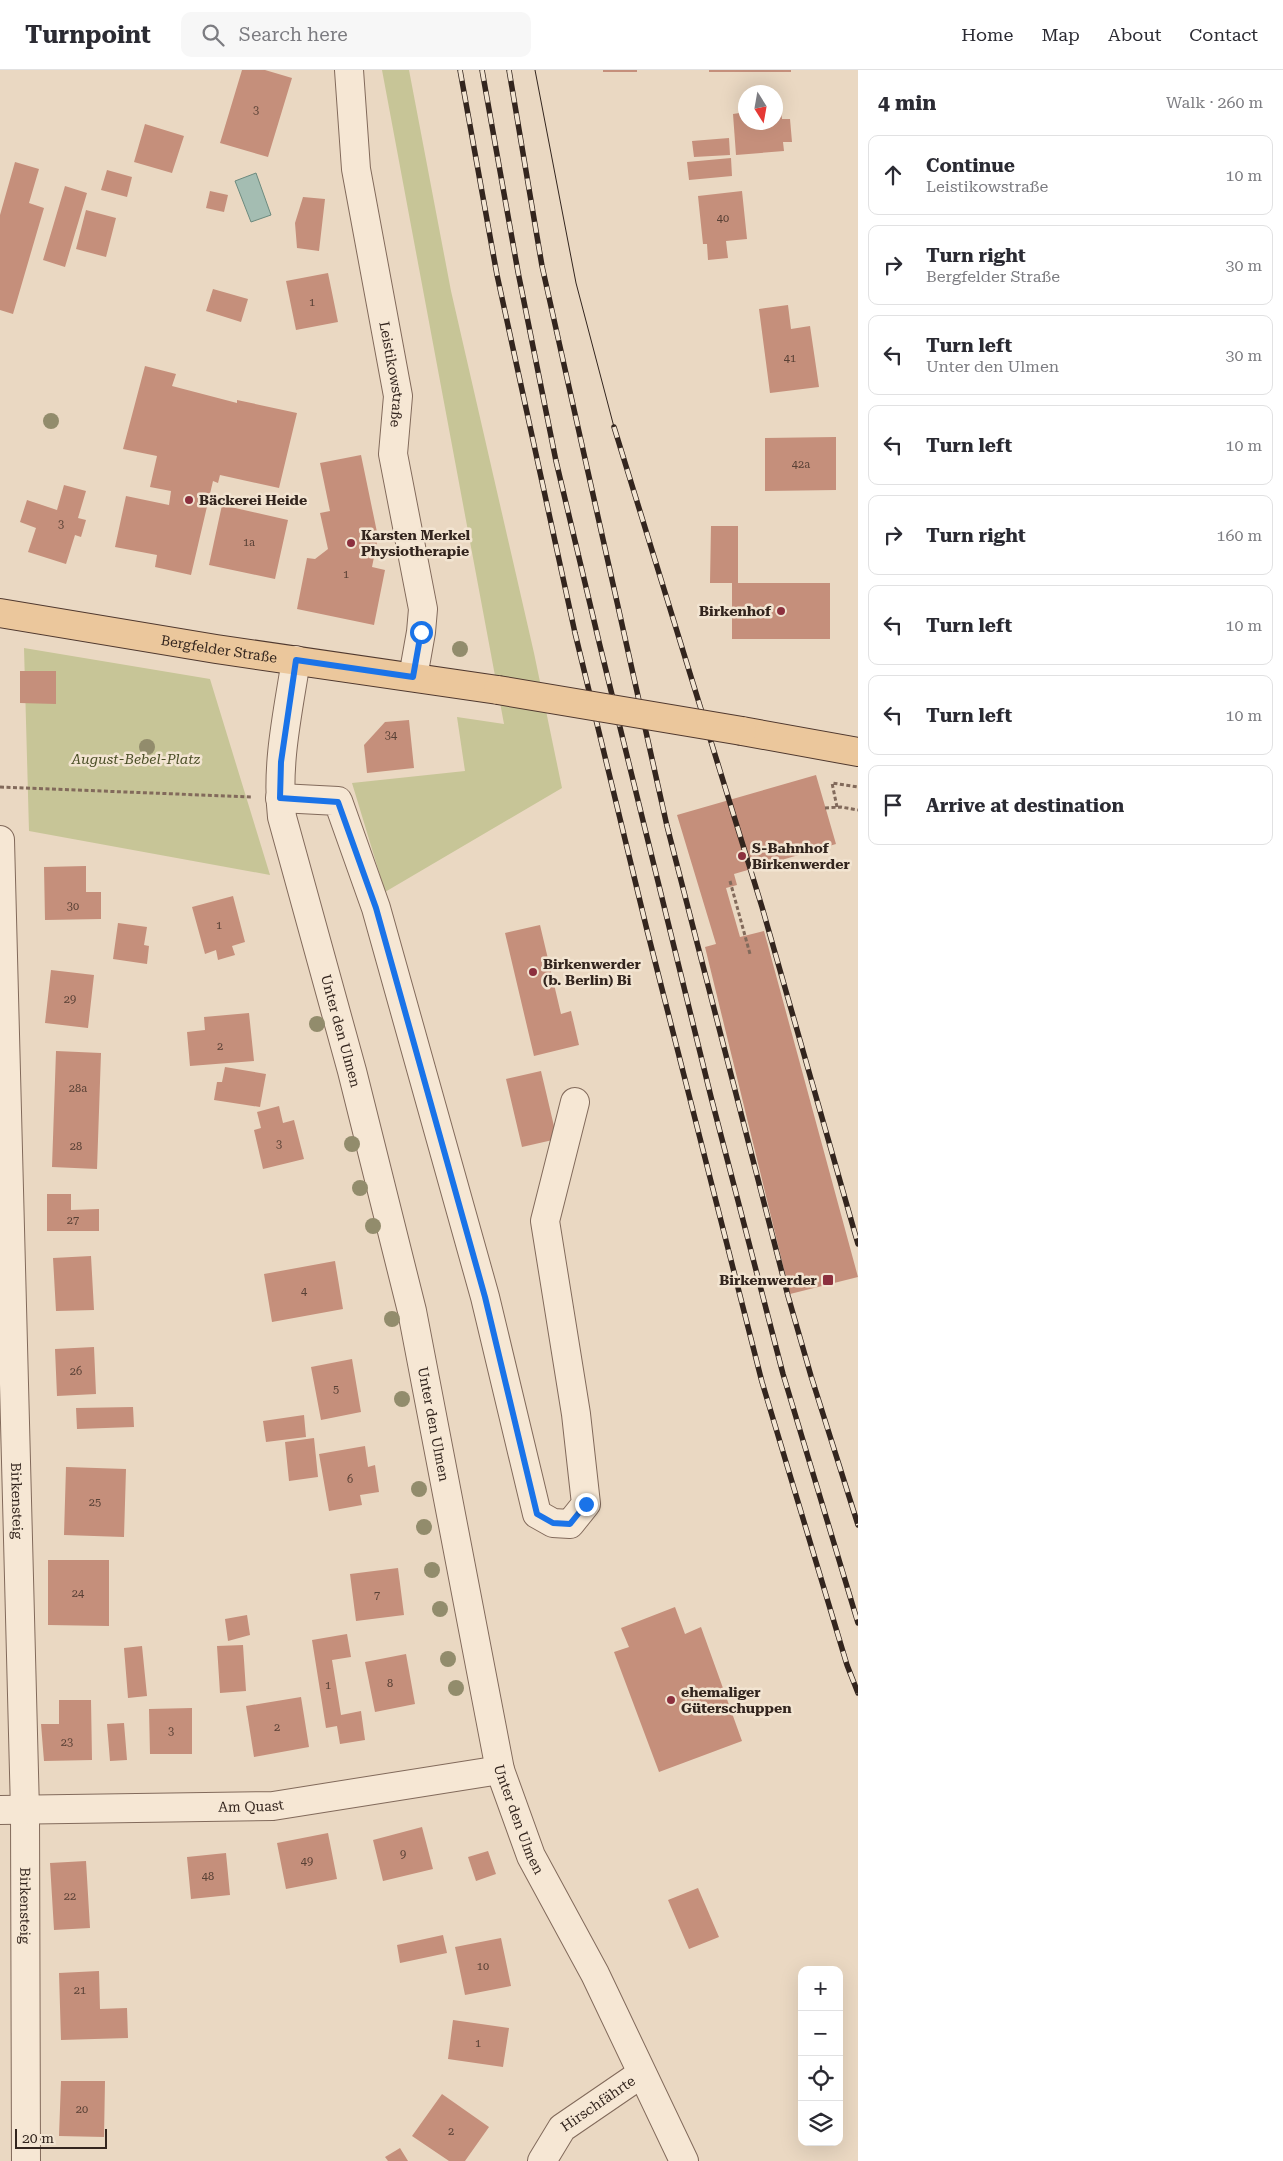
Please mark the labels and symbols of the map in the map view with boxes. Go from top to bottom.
north arrow [738,85,783,130]
house number: 3 [253,104,259,117]
house number: 40 [717,212,729,225]
house number: 1 [309,296,315,309]
street label: Leistikowstraße [376,320,406,428]
house number: 41 [784,352,796,365]
house number: 42a [792,458,810,471]
place label: Bäckerei Heide [199,492,307,508]
marker: Bäckerei Heide [183,494,195,506]
house number: 3 [58,518,64,531]
place label: Karsten Merkel Physiotherapie [361,527,471,559]
house number: 1a [243,536,255,549]
marker: Karsten Merkel Physiotherapie [345,537,357,549]
house number: 1 [343,568,349,581]
place label: Birkenhof [699,603,772,619]
marker: Birkenhof [775,605,787,617]
route start [410,621,433,644]
street label: Bergfelder Straße [160,632,279,666]
house number: 34 [385,729,398,742]
park label: August-Bebel-Platz [71,751,200,767]
place label: S-Bahnhof Birkenwerder [752,840,850,872]
marker: S-Bahnhof Birkenwerder [736,850,748,862]
house number: 30 [67,900,79,913]
house number: 1 [216,919,222,932]
place label: Birkenwerder (b. Berlin) Bi [543,956,641,988]
marker: Birkenwerder (b. Berlin) Bi [527,966,539,978]
street label: Unter den Ulmen [318,973,364,1089]
house number: 29 [64,993,76,1006]
house number: 2 [217,1040,223,1053]
house number: 28a [69,1082,87,1095]
house number: 3 [276,1138,282,1151]
house number: 28 [70,1140,82,1153]
house number: 27 [67,1214,79,1227]
place label: Birkenwerder [719,1272,818,1288]
marker: Birkenwerder [821,1273,835,1287]
house number: 4 [301,1285,308,1298]
house number: 26 [70,1365,82,1378]
street label: Unter den Ulmen [415,1365,452,1483]
house number: 5 [333,1383,339,1396]
street label: Birkensteig [8,1462,26,1539]
house number: 6 [347,1473,353,1486]
route end [575,1493,598,1516]
house number: 25 [89,1496,101,1509]
house number: 24 [72,1587,85,1600]
house number: 7 [374,1589,380,1602]
house number: 8 [387,1677,393,1690]
house number: 1 [325,1679,331,1692]
place label: ehemaliger Güterschuppen [681,1684,792,1716]
marker: ehemaliger Güterschuppen [665,1694,677,1706]
house number: 2 [274,1721,280,1734]
house number: 3 [168,1725,174,1738]
house number: 23 [61,1736,73,1749]
street label: Unter den Ulmen [491,1763,547,1877]
street label: Am Quast [218,1796,285,1815]
house number: 9 [400,1848,406,1861]
house number: 49 [301,1855,313,1868]
street label: Birkensteig [17,1867,33,1944]
house number: 48 [202,1870,214,1883]
house number: 22 [64,1890,76,1903]
house number: 10 [477,1960,489,1973]
house number: 21 [74,1984,86,1997]
house number: 1 [475,2037,481,2050]
street label: Hirschfährte [558,2072,638,2134]
house number: 20 [76,2103,88,2116]
house number: 2 [448,2125,454,2138]
scale bar [15,2126,108,2149]

